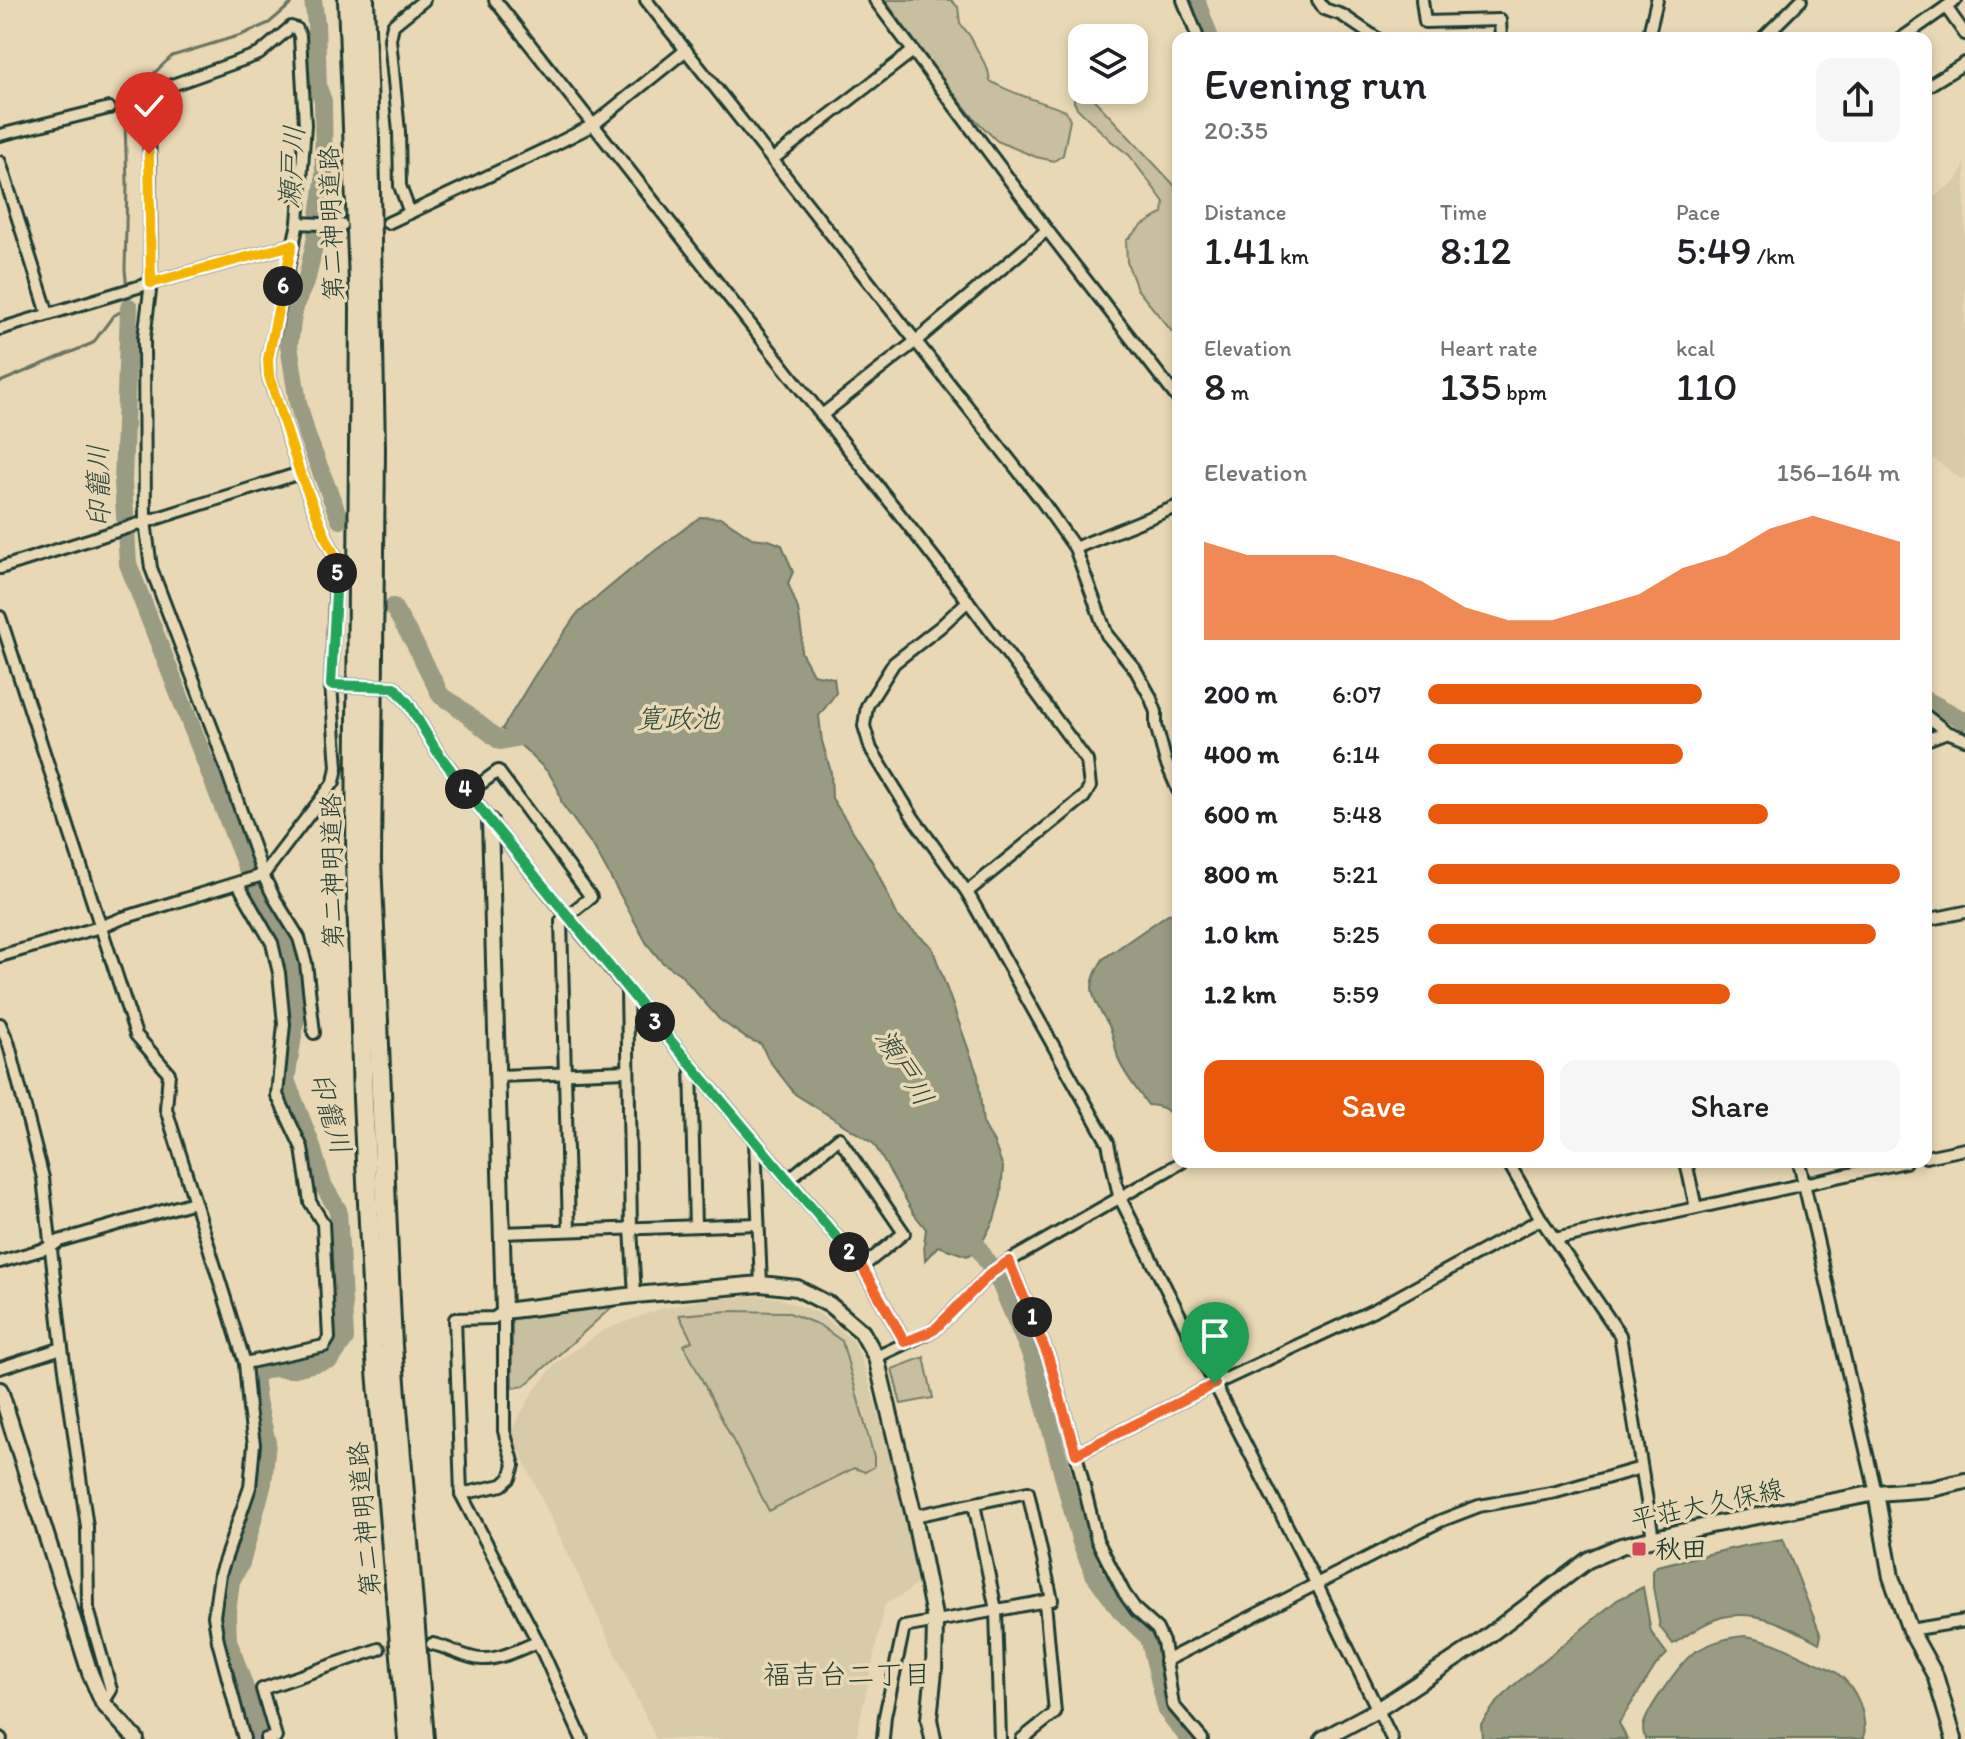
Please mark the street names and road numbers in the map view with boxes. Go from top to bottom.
street label: 第二神明道路 [312,144,350,302]
street label: 第二神明道路 [315,793,349,949]
street label: 第二神明道路 [341,1440,387,1598]
street label: 平荘大久保線 [1627,1472,1787,1536]

